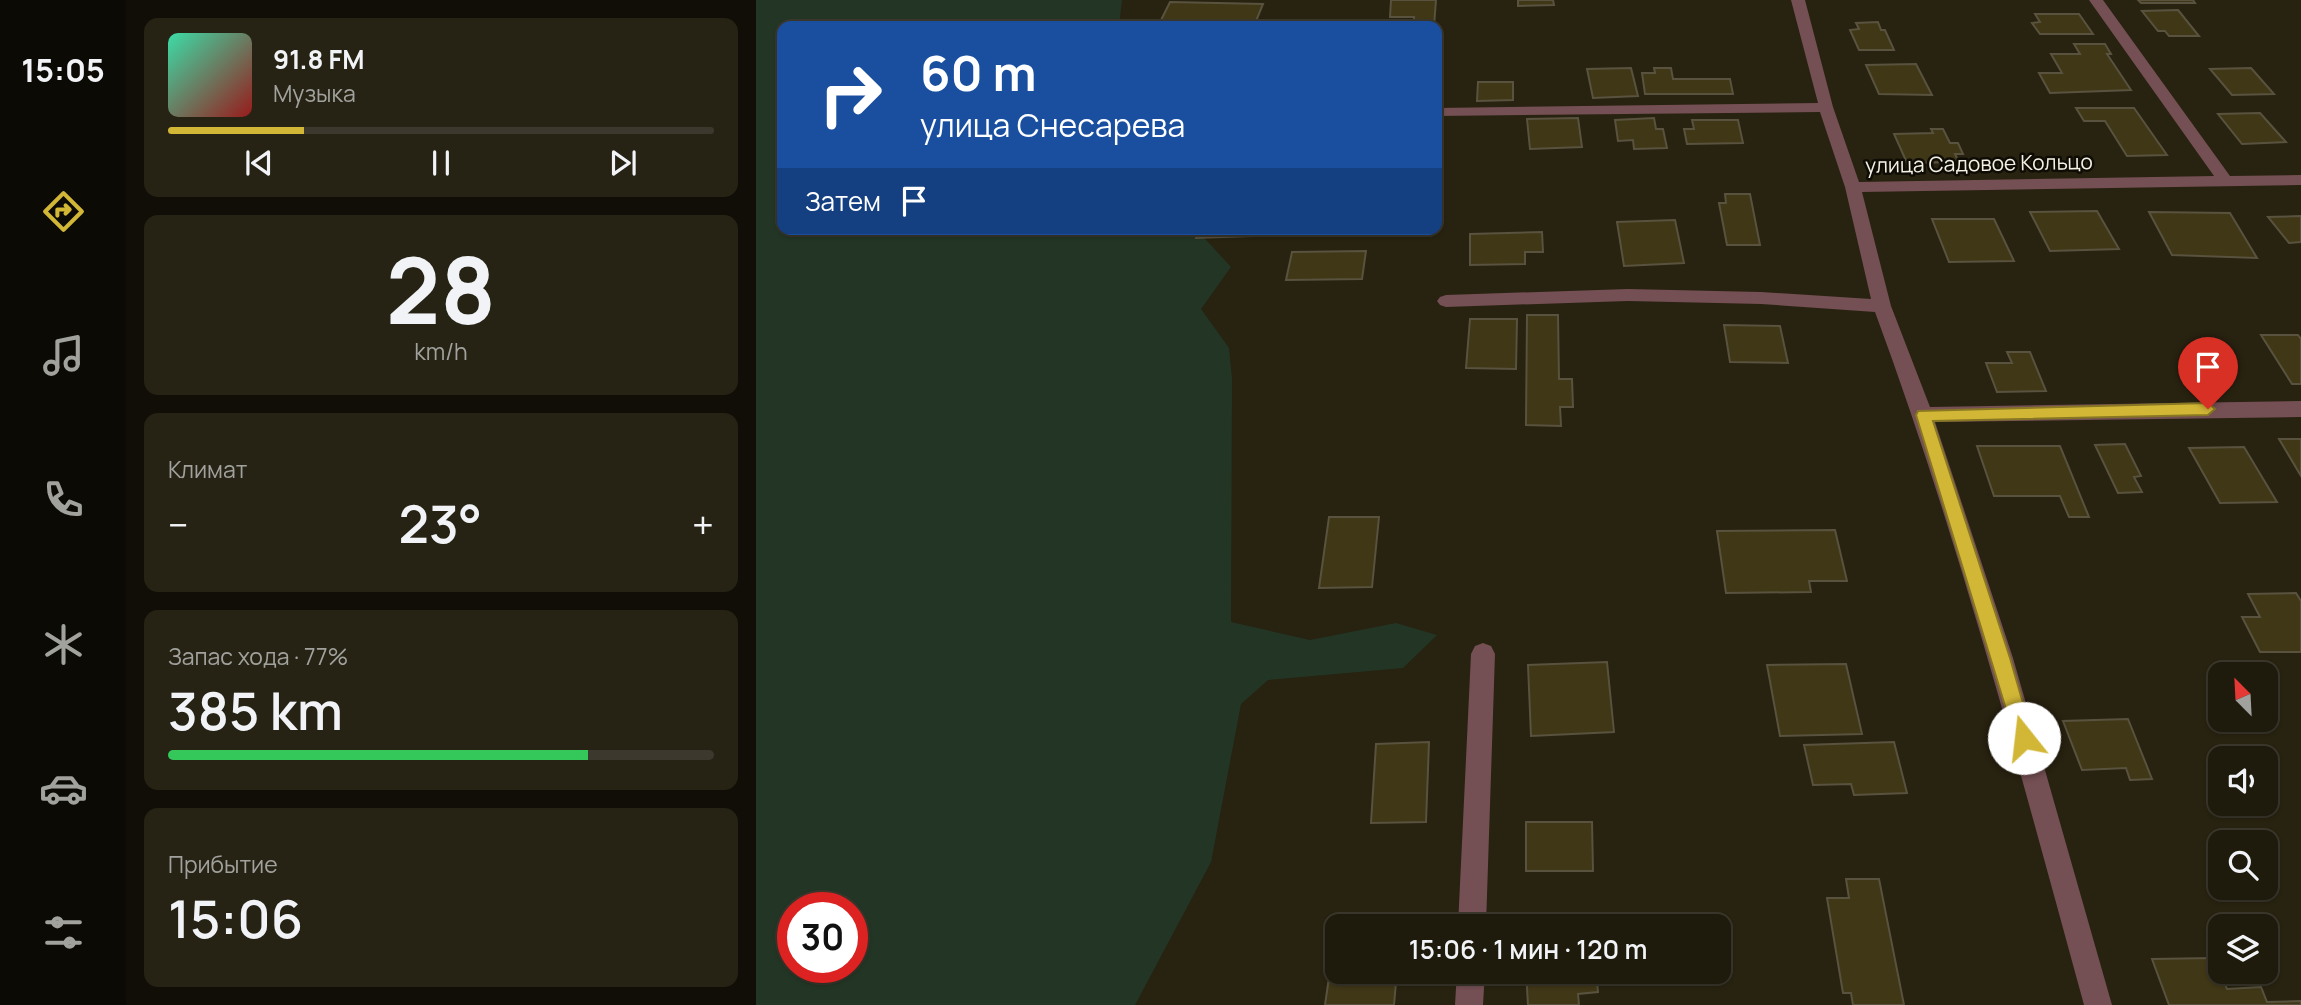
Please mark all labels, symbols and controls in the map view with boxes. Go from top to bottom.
text: 60 m [920,39,1037,106]
text: 91.8 FM [273,41,364,77]
text: 15:05 [21,48,105,92]
icon: right [805,49,896,140]
text: Музыка [273,77,356,109]
text: улица Снесарева [920,103,1185,147]
icon: previous [240,144,278,182]
icon: pause [422,144,460,182]
icon: next [604,144,642,182]
street label: улица Садовое Кольцо [1865,147,2093,179]
icon: arrive [895,182,933,220]
text: Затем [805,183,881,219]
icon: directions [39,187,88,236]
text: 28 [386,227,496,351]
icon: music [39,331,88,380]
text: km/h [414,335,468,367]
pin [2178,337,2238,409]
icon: arrive [2189,348,2227,386]
text: Климат [168,453,247,485]
icon: phone [39,475,88,524]
text: 23° [398,488,482,559]
text: − [168,498,189,550]
text: + [692,498,714,550]
icon: climate [39,620,88,669]
text: Запас хода · 77% [168,640,348,672]
north arrow [2208,662,2278,732]
map controls [2208,662,2278,984]
text: 385 km [168,675,343,746]
position arrow [1987,701,2061,775]
button: sound [2208,746,2278,816]
icon: car [39,764,88,813]
button: search [2208,830,2278,900]
text: Прибытие [168,848,278,880]
text: 15:06 [168,883,303,954]
speed limit sign: 30 [777,892,868,983]
icon: filters [39,908,88,957]
button: layers [2208,914,2278,984]
text: 15:06 · 1 мин · 120 m [1409,931,1647,967]

